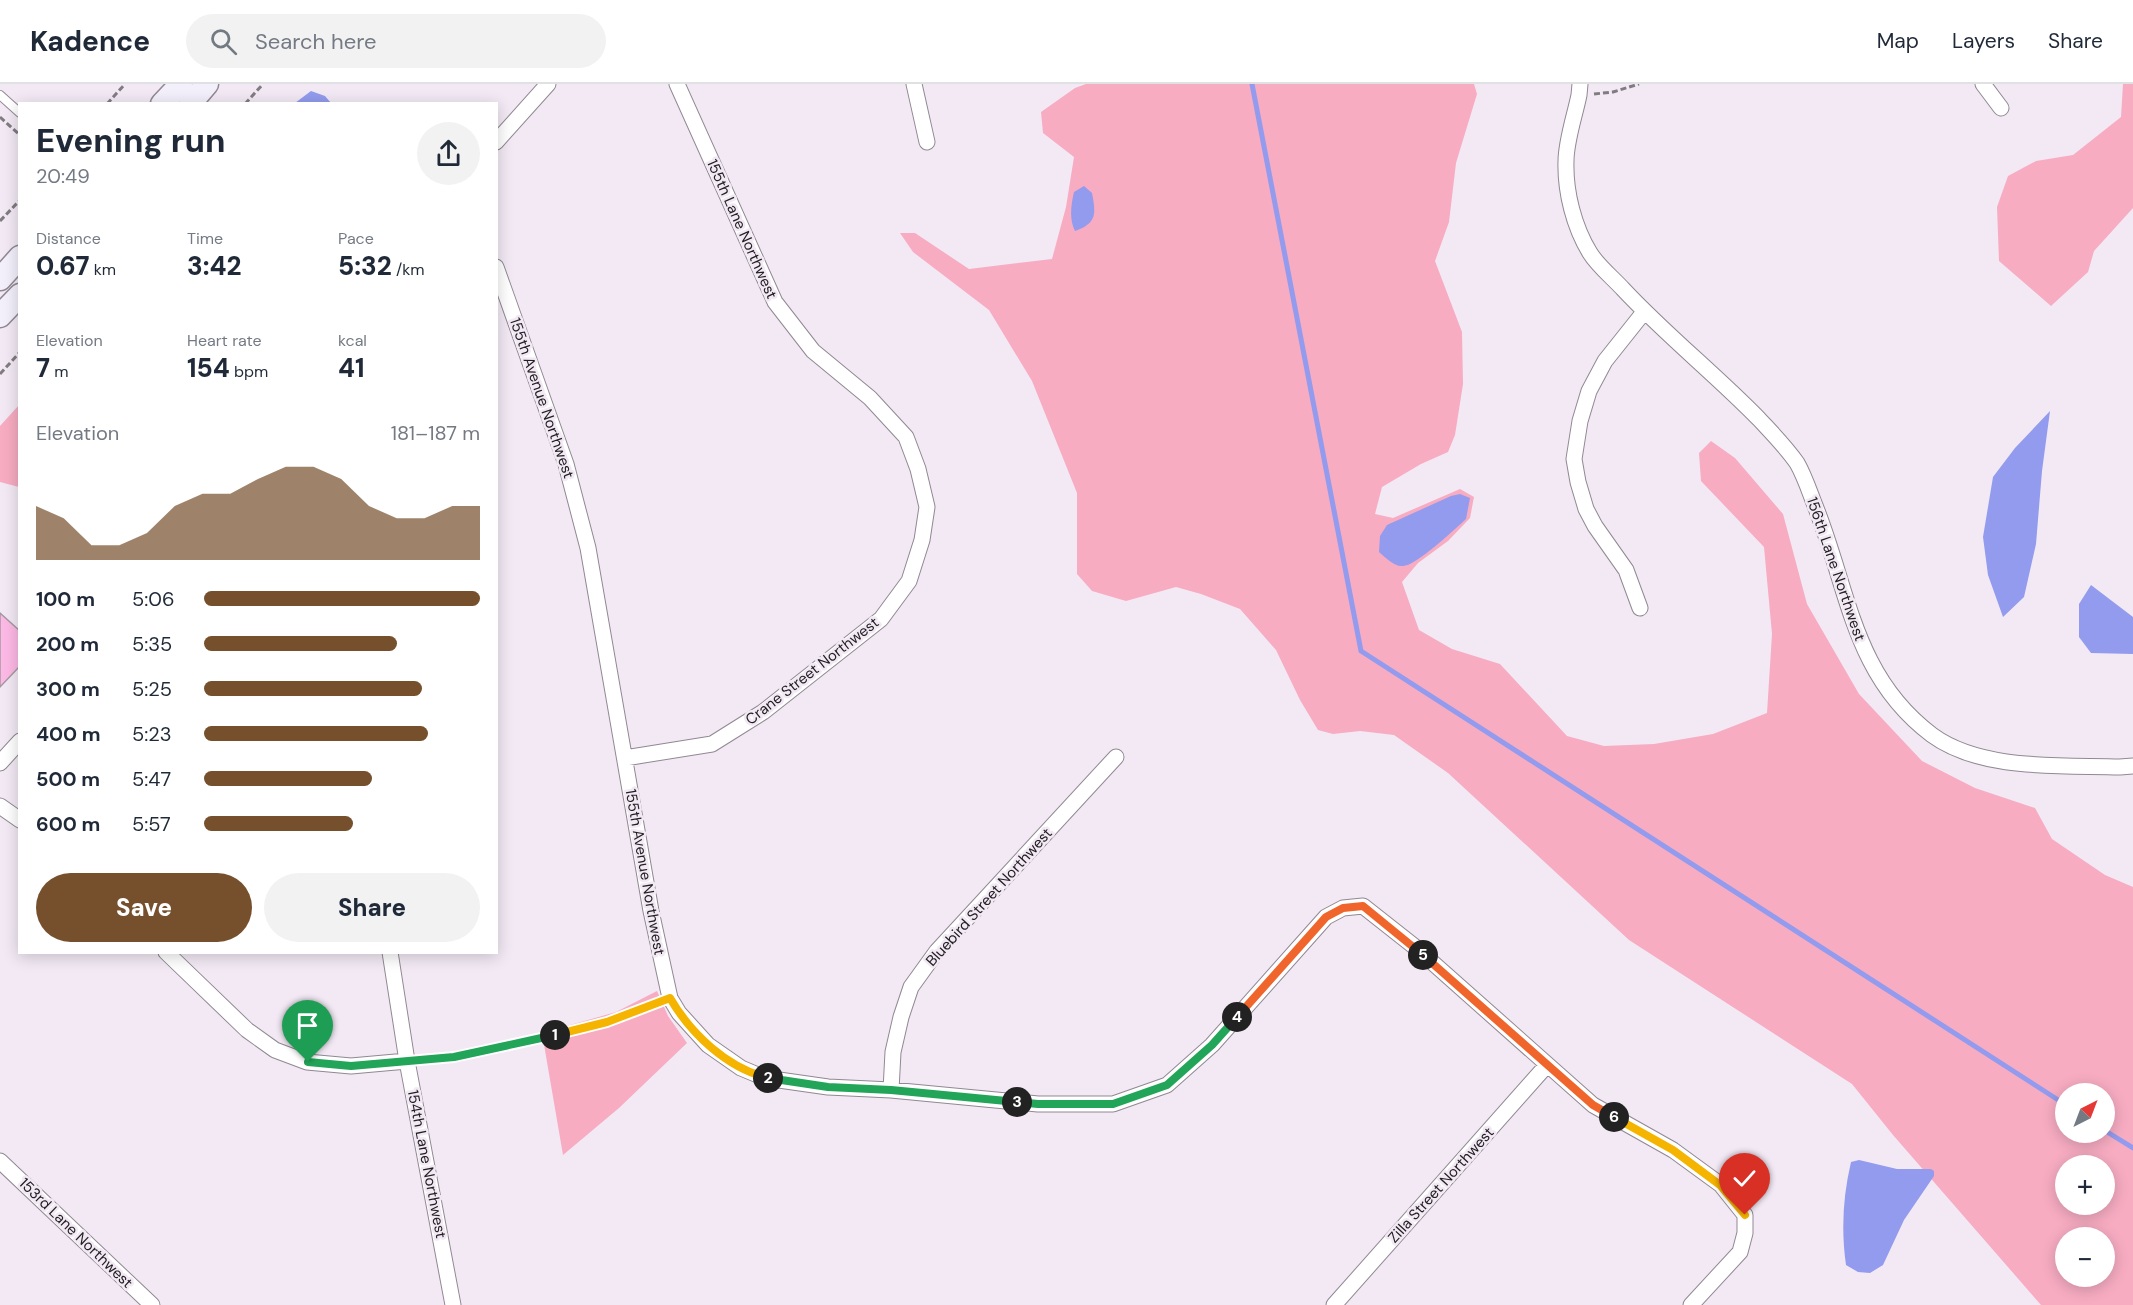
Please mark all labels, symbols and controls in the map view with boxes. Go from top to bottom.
search box [186,14,606,68]
text: Kadence [30,23,150,60]
icon: search [207,25,240,58]
text: Search here [255,27,376,56]
text: Map [1877,27,1919,55]
text: Layers [1952,27,2015,55]
text: Share [2048,27,2103,55]
text: Evening run [36,119,225,162]
button: share [417,122,480,185]
street label: 155th Lane Northwest [702,156,782,302]
text: 20:49 [36,163,90,189]
text: Distance [36,228,101,249]
text: Time [187,228,223,249]
text: Pace [338,228,374,249]
text: 0.67 [36,249,89,283]
text: 3:42 [187,249,242,283]
text: 5:32 [338,249,392,283]
text: km [89,259,116,280]
text: /km [392,259,425,280]
street label: 155th Avenue Northwest [505,315,579,481]
text: Elevation [36,330,103,351]
text: Heart rate [187,330,262,351]
text: kcal [338,330,367,351]
text: 7 [36,351,50,385]
text: 154 [187,351,230,385]
text: 41 [338,351,365,385]
text: m [50,361,68,382]
text: bpm [230,361,268,382]
text: Elevation [36,420,119,446]
text: 181–187 m [391,420,480,446]
street label: 156th Lane Northwest [1802,494,1870,644]
text: 100 m [36,586,95,612]
text: 5:06 [132,586,174,612]
street label: Crane Street Northwest [741,613,883,729]
text: 200 m [36,631,99,657]
text: 5:35 [132,631,172,657]
text: 300 m [36,676,100,702]
text: 5:25 [132,676,172,702]
text: 400 m [36,721,101,747]
text: 5:23 [132,721,172,747]
text: 500 m [36,766,100,792]
text: 5:47 [132,766,171,792]
street label: 155th Avenue Northwest [621,787,669,957]
text: 600 m [36,811,100,837]
text: 5:57 [132,811,171,837]
street label: Bluebird Street Northwest [921,823,1057,970]
button: Save [36,873,252,942]
button: Share [264,873,480,942]
pin: 5 [1408,940,1438,970]
text: 5 [1418,944,1428,965]
pin [282,1000,333,1062]
pin: 4 [1222,1002,1252,1032]
text: 4 [1232,1006,1242,1027]
icon: arrive [291,1009,324,1042]
pin: 1 [540,1020,570,1050]
text: 1 [552,1024,558,1045]
pin: 2 [753,1063,783,1093]
text: 2 [763,1067,773,1088]
north arrow [2055,1083,2115,1143]
map controls [2055,1083,2115,1287]
pin: 3 [1002,1087,1032,1117]
street label: 154th Lane Northwest [403,1088,451,1240]
text: 3 [1012,1091,1022,1112]
pin: 6 [1599,1102,1629,1132]
text: 6 [1609,1106,1619,1127]
street label: Zilla Street Northwest [1384,1123,1498,1247]
pin [1719,1153,1770,1215]
button: + [2055,1155,2115,1215]
icon: check [1728,1162,1761,1195]
street label: 153rd Lane Northwest [15,1173,137,1293]
button: − [2055,1227,2115,1287]

